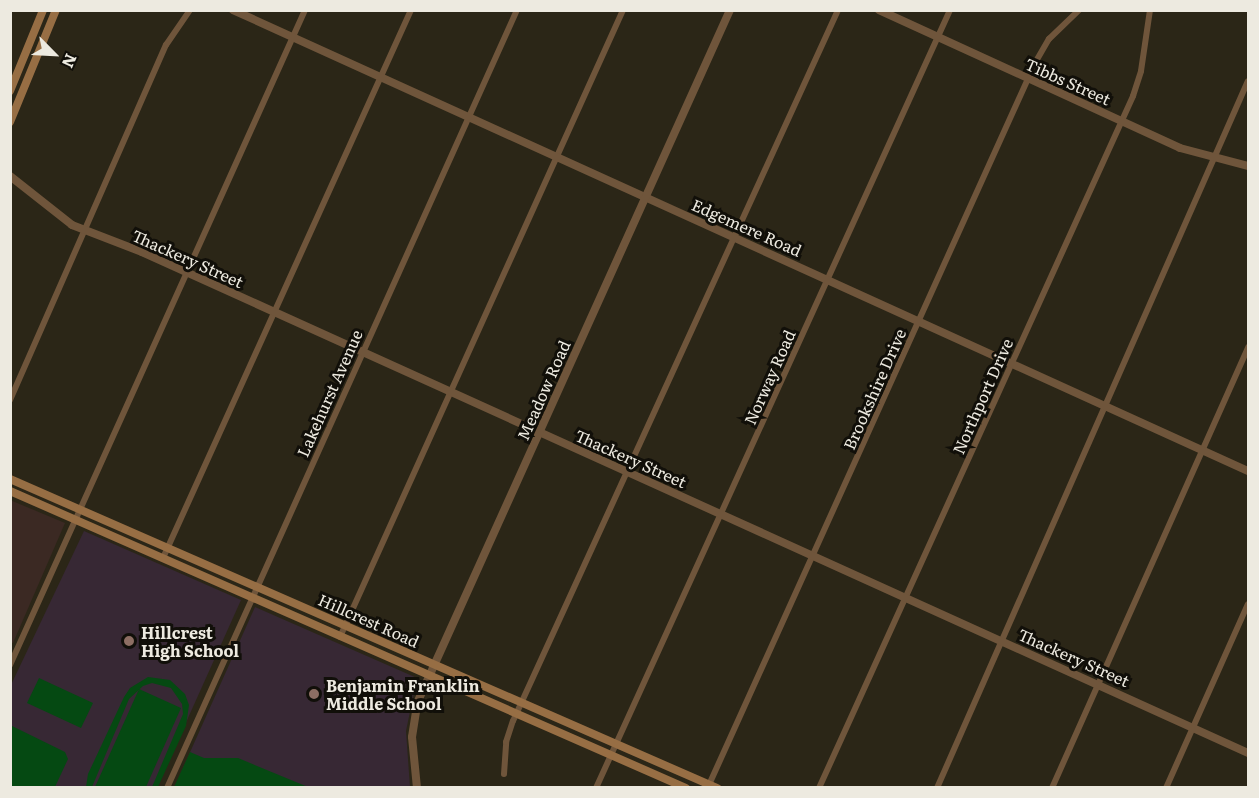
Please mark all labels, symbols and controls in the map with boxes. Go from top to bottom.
north arrow [24,24,84,84]
text: N [57,50,84,72]
street label: Tibbs Street [1022,54,1114,108]
street label: Edgemere Road [689,194,805,260]
street label: Thackery Street [129,225,247,291]
street label: Lakehurst Avenue [292,326,366,460]
street label: Brookshire Drive [839,326,909,452]
street label: Norway Road [740,327,798,427]
street label: Northport Drive [948,335,1016,457]
street label: Meadow Road [512,337,574,443]
street label: Thackery Street [572,425,690,491]
street label: Hillcrest Road [316,589,422,651]
place label: Hillcrest High School [141,622,239,660]
street label: Thackery Street [1015,624,1133,690]
marker: Hillcrest High School [122,634,136,648]
place label: Benjamin Franklin Middle School [326,675,480,713]
marker: Benjamin Franklin Middle School [307,687,321,701]

